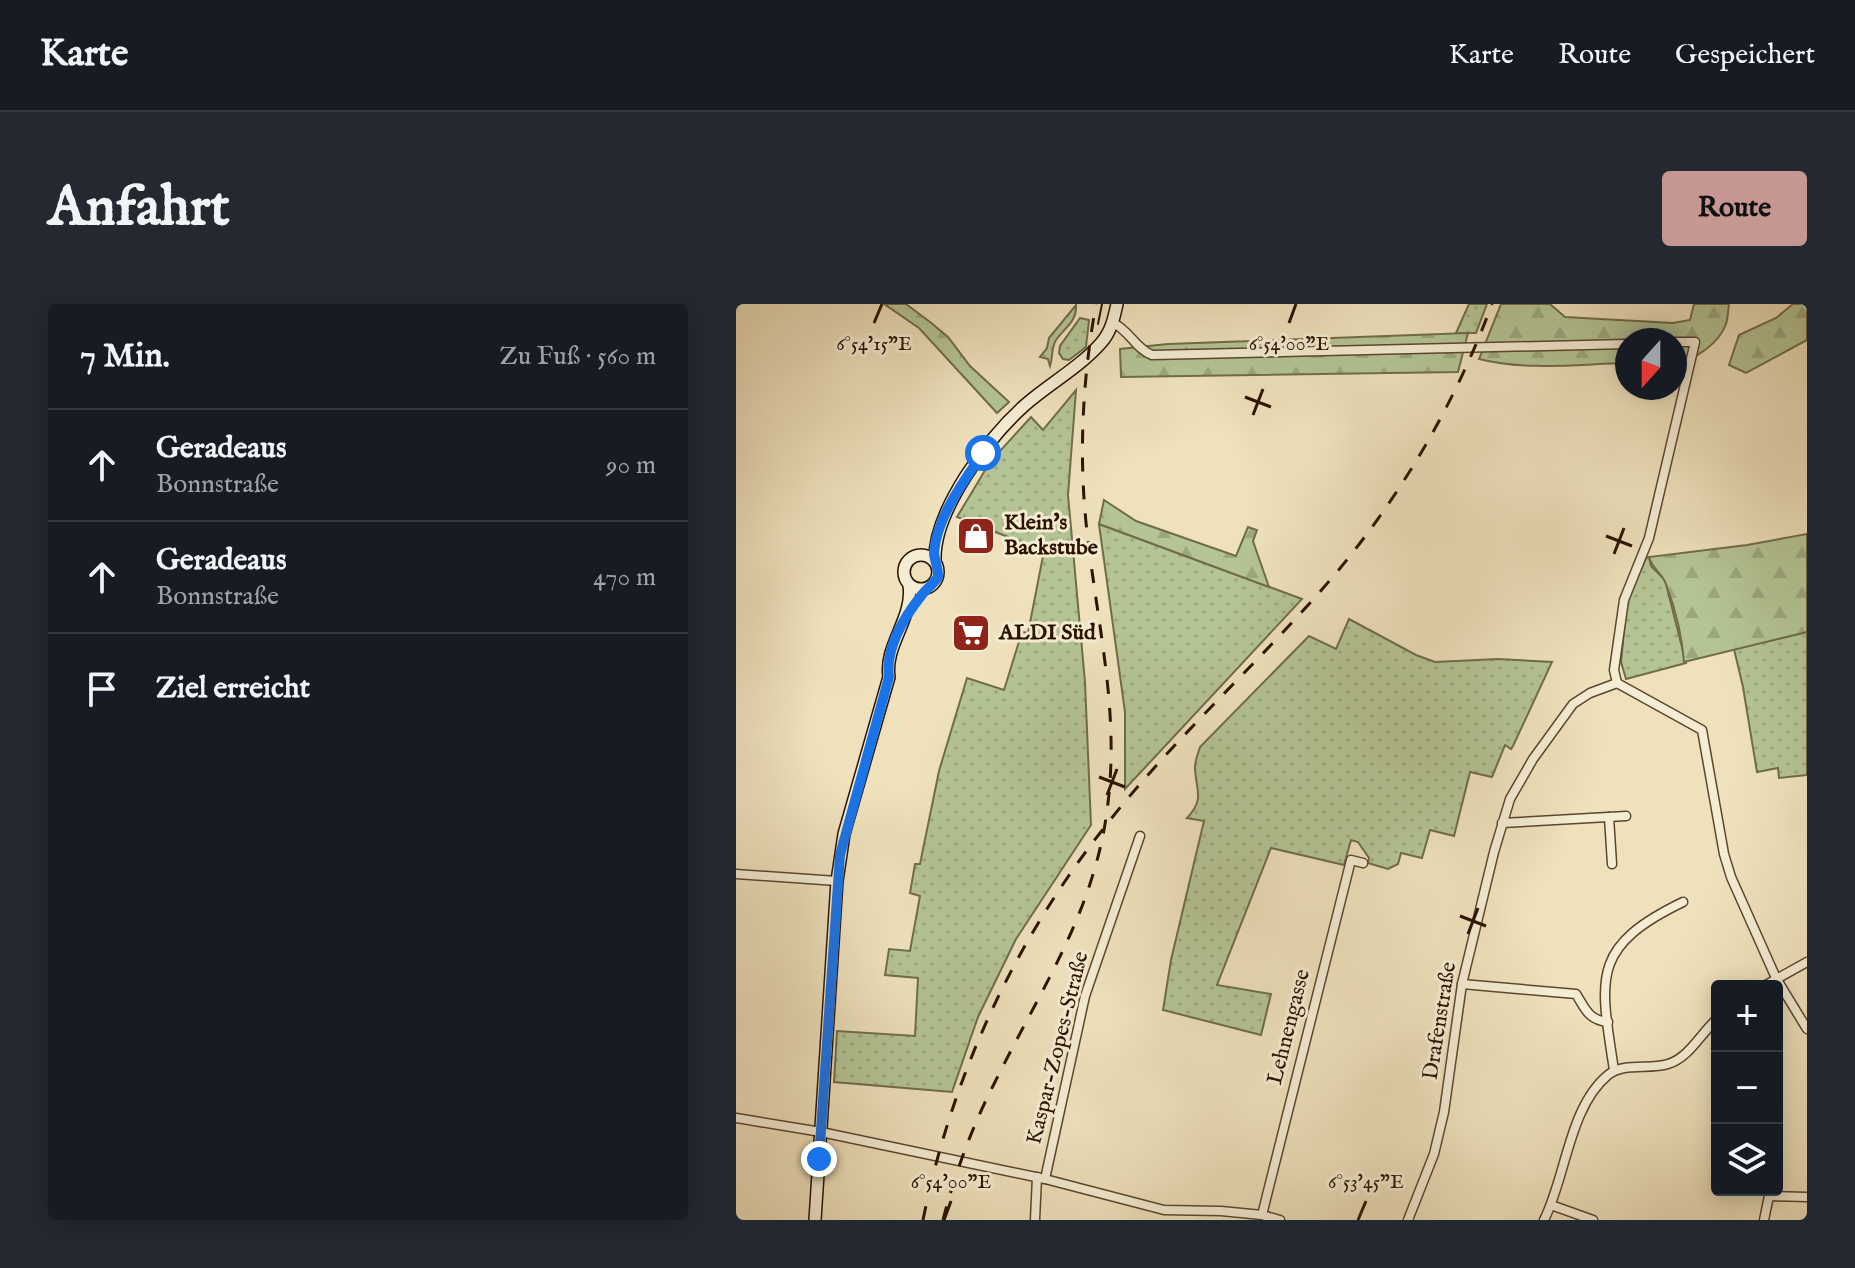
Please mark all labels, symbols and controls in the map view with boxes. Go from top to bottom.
text: Karte [40,31,128,79]
text: Karte [1449,38,1514,73]
text: Route [1558,38,1631,73]
text: Gespeichert [1675,38,1815,73]
button: Route [1662,171,1807,246]
text: Anfahrt [48,173,230,244]
north arrow [1615,328,1687,400]
text: 6°54'15"E [836,332,912,357]
text: 6°54'00"E [1249,332,1329,357]
text: 7 Min. [80,335,170,378]
text: Zu Fuß · 560 m [499,340,656,373]
text: Geradeaus [156,430,286,468]
route start [965,435,1001,471]
icon: ahead [80,443,124,487]
text: 90 m [606,449,656,482]
text: Bonnstraße [156,468,279,501]
place label: Klein's Backstube [1004,509,1098,562]
shop icon: Klein's Backstube [955,515,997,557]
text: Geradeaus [156,542,286,580]
icon: ahead [80,555,124,599]
text: 470 m [593,561,656,594]
text: Bonnstraße [156,580,279,613]
supermarket icon: ALDI Süd [950,612,992,654]
place label: ALDI Süd [998,619,1097,647]
icon: arrive [80,667,124,711]
text: Ziel erreicht [156,670,310,708]
street label: Kaspar-Zopes-Straße [1020,949,1096,1147]
street label: Drafenstraße [1417,960,1463,1082]
street label: Lehnengasse [1261,966,1317,1088]
map controls [1711,980,1783,1196]
button: + [1711,980,1783,1052]
button: − [1711,1052,1783,1124]
button: layers [1711,1124,1783,1196]
route end [801,1141,837,1177]
text: 6°54'00"E [911,1170,991,1195]
text: 6°53'45"E [1328,1170,1404,1195]

